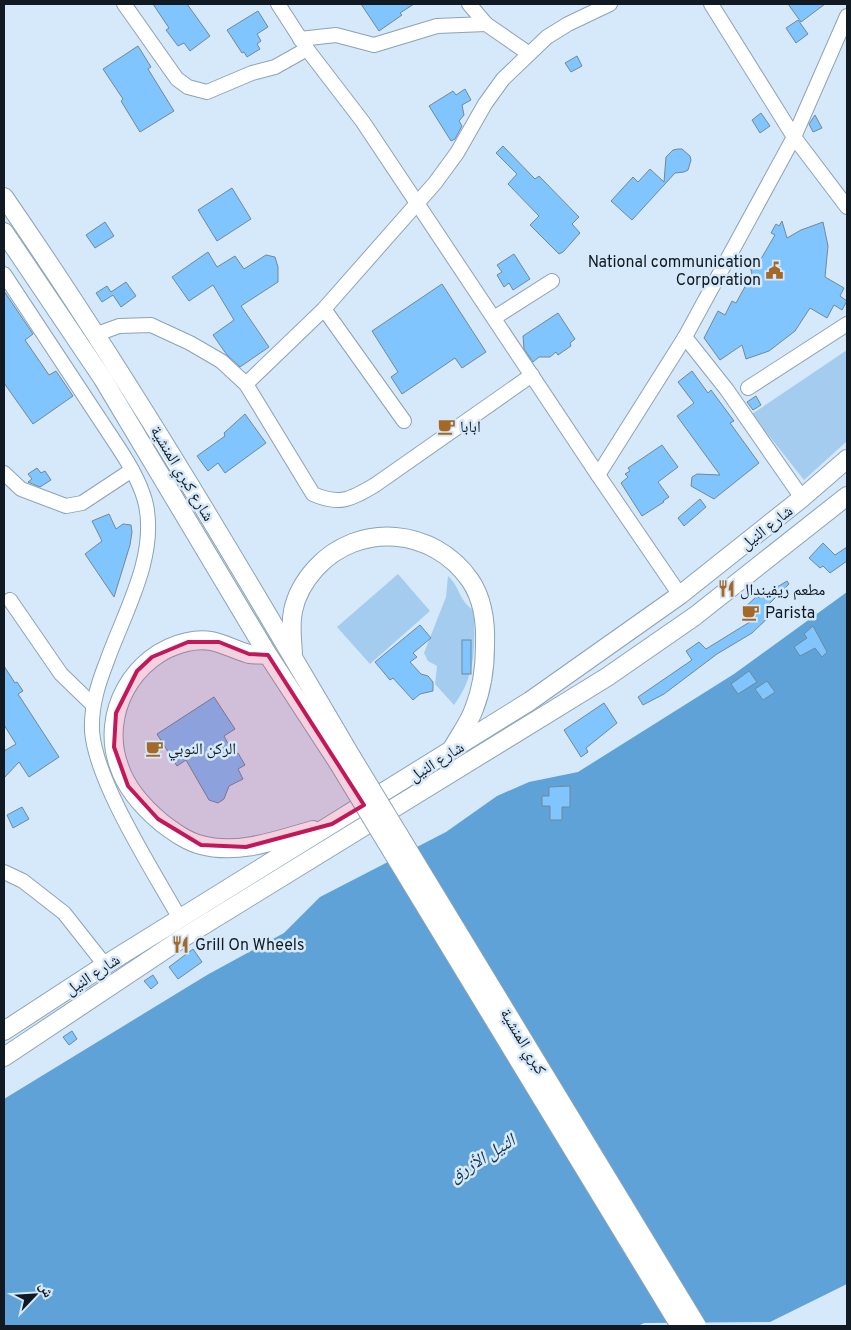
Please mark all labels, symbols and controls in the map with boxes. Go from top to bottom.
place label: National communication Corporation [588,253,761,291]
public building icon: National communication Corporation [765,260,785,280]
cafe icon: ابابا [436,416,456,436]
place label: ابابا [460,418,481,438]
street label: شارع كبري المنشية [144,423,218,526]
street label: شارع النيل [737,502,798,555]
restaurant icon: مطعم ريفيندال [716,579,736,599]
place label: مطعم ريفيندال [740,581,825,601]
cafe icon: Parista [741,602,761,622]
place label: Parista [765,604,815,624]
cafe icon: الركن النوبي [144,738,164,758]
street label: شارع النيل [406,738,468,787]
place label: الركن النوبي [168,740,236,761]
restaurant icon: Grill On Wheels [171,934,191,954]
place label: Grill On Wheels [195,936,304,956]
street label: شارع النيل [62,951,124,1001]
street label: كبري المنشية [494,1005,550,1080]
water label: النيل الأزرق [445,1129,522,1189]
north arrow [10,1270,60,1320]
text: ش [35,1280,56,1301]

